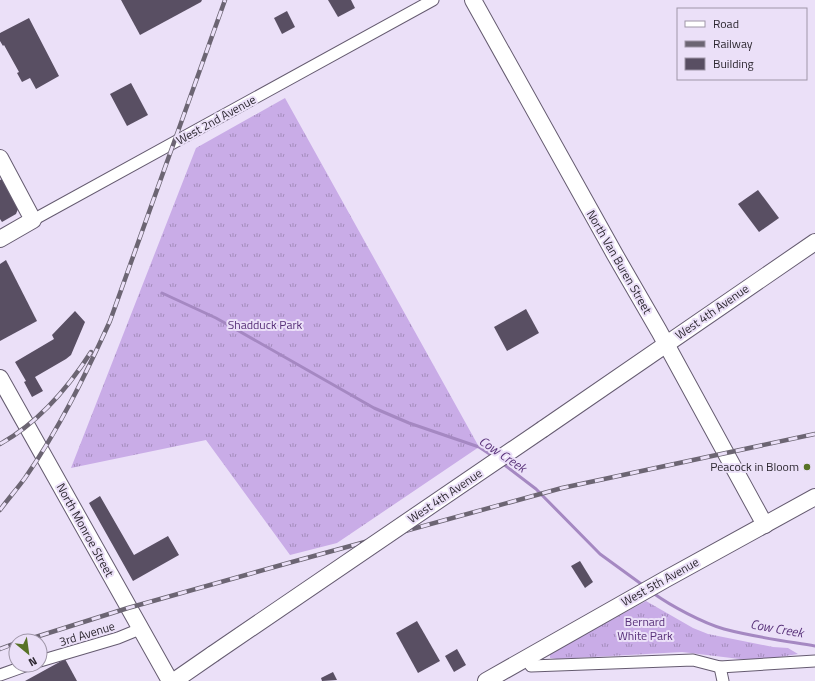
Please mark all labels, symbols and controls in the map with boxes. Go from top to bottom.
legend [677,8,807,80]
text: Road [713,14,739,33]
text: Railway [713,34,753,53]
text: Building [713,54,754,73]
street label: West 2nd Avenue [172,90,259,149]
street label: North Van Buren Street [582,206,657,318]
street label: West 4th Avenue [671,279,753,344]
park label: Shadduck Park [228,315,303,334]
water label: Cow Creek [475,431,533,478]
place label: Peacock in Bloom [710,457,799,476]
marker: Peacock in Bloom [802,462,812,472]
street label: West 4th Avenue [404,464,486,528]
street label: North Monroe Street [52,479,119,581]
street label: West 5th Avenue [617,552,702,611]
park label: Bernard White Park [617,612,673,645]
water label: Cow Creek [749,614,807,643]
street label: 3rd Avenue [57,616,117,651]
north arrow [8,633,48,673]
text: N [26,653,40,671]

